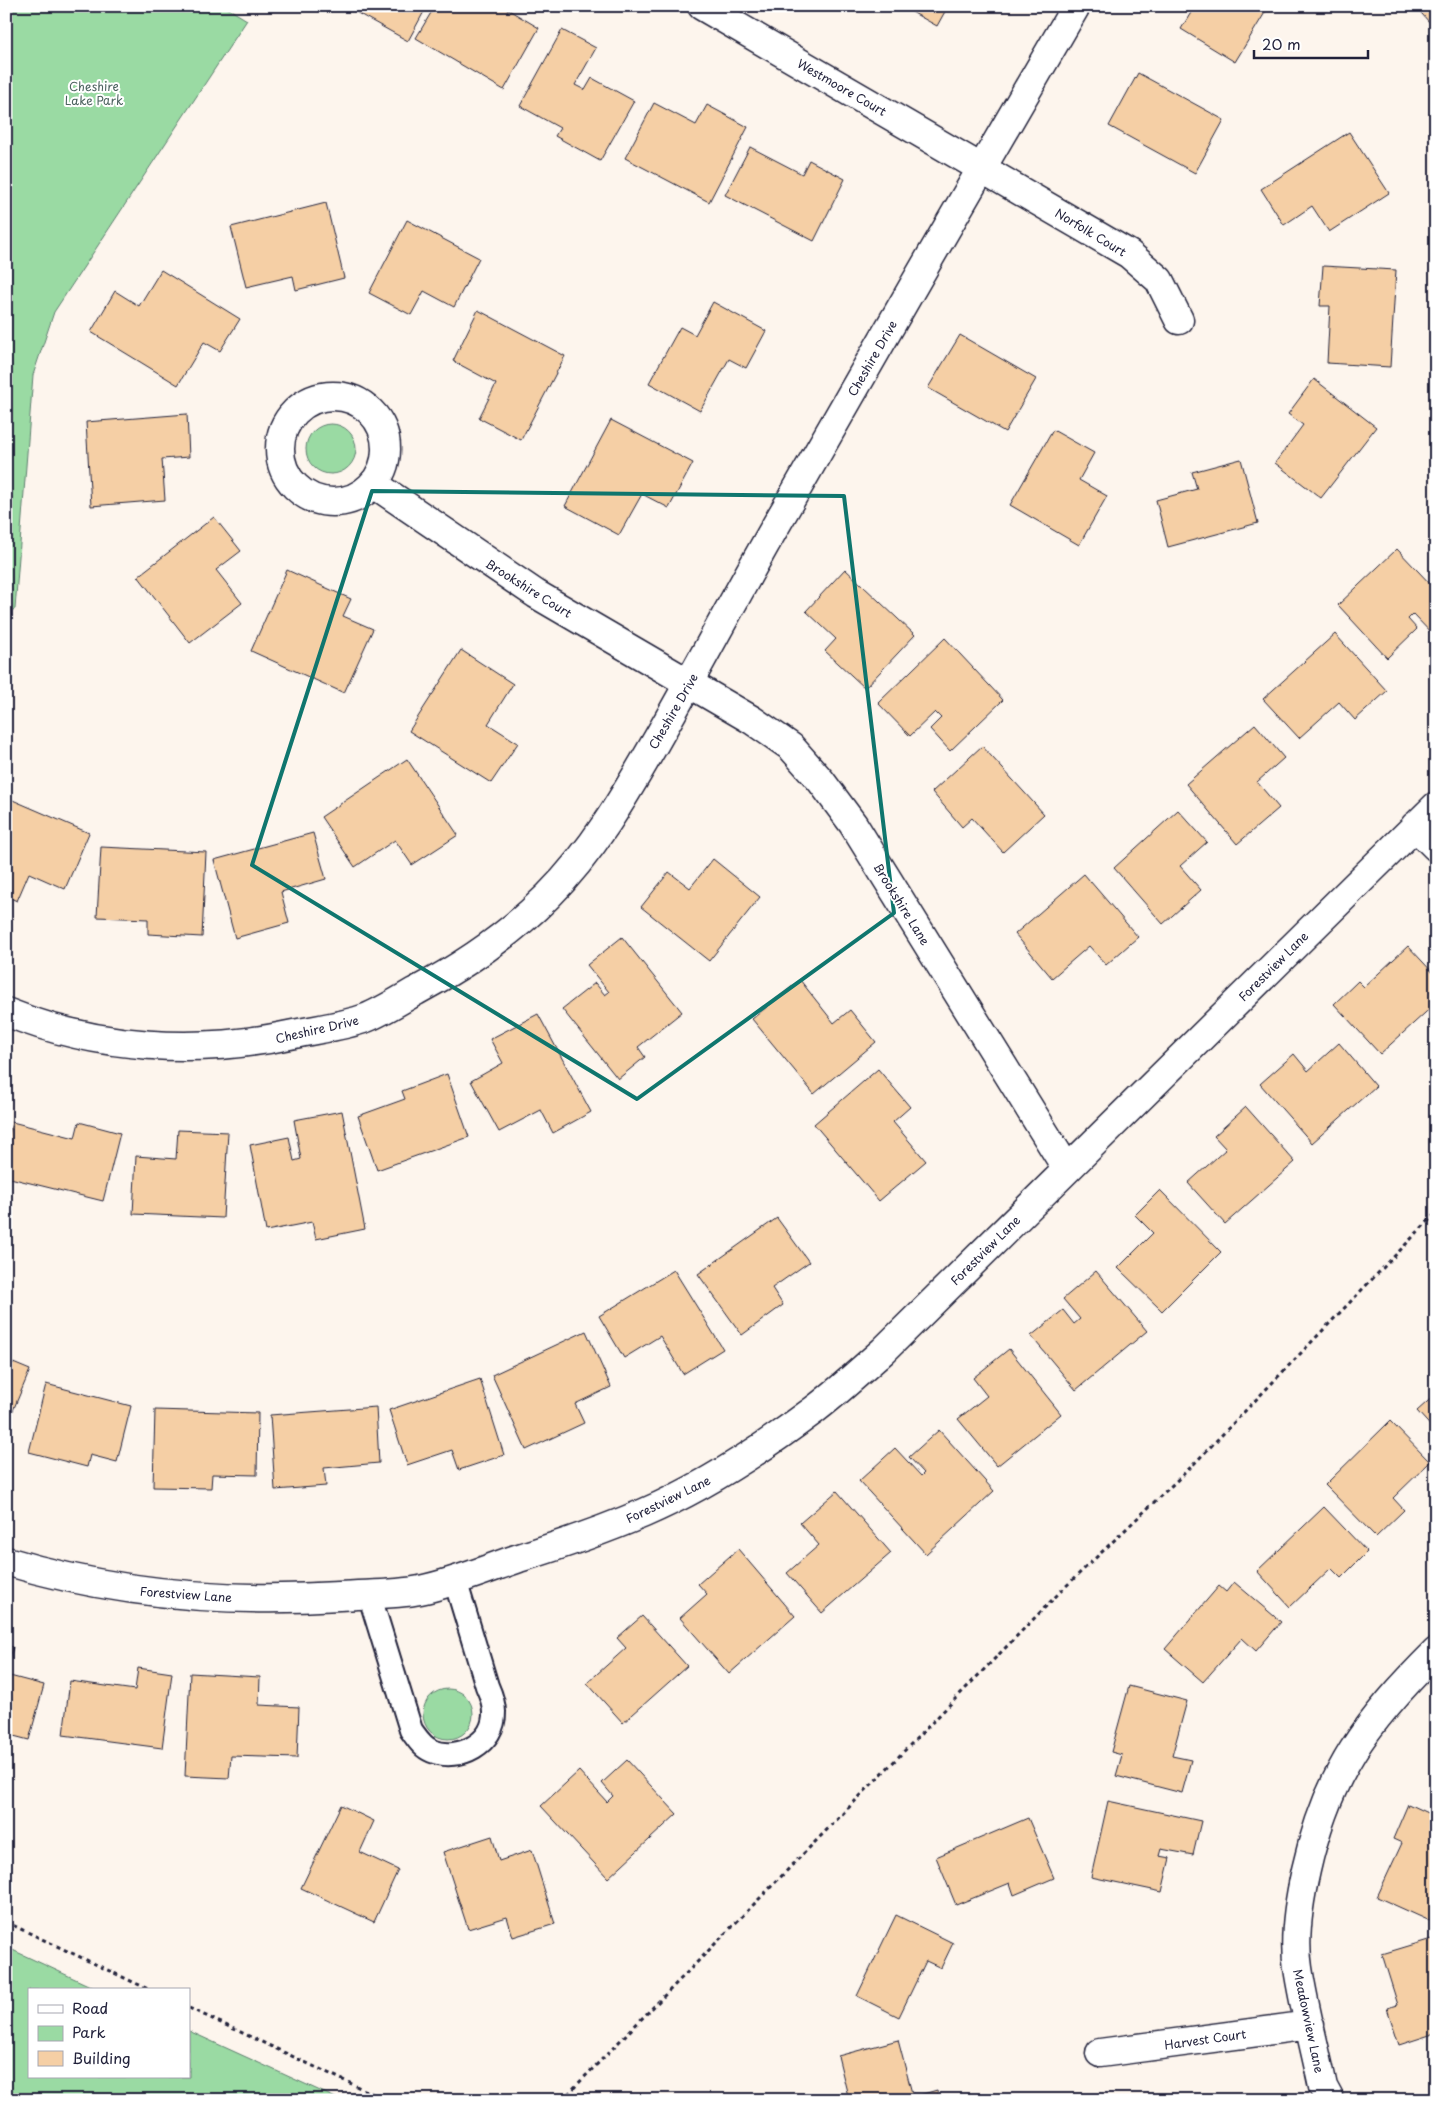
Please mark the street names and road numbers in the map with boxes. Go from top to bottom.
street label: Westmoore Court [794,54,890,120]
street label: Norfolk Court [1052,204,1130,260]
street label: Cheshire Drive [843,317,901,399]
street label: Brookshire Court [483,554,576,622]
street label: Cheshire Drive [644,670,702,752]
street label: Brookshire Lane [869,859,935,949]
street label: Forestview Lane [1234,927,1312,1005]
street label: Cheshire Drive [274,1011,360,1047]
street label: Forestview Lane [946,1211,1024,1289]
street label: Forestview Lane [623,1471,714,1527]
street label: Forestview Lane [139,1582,233,1606]
street label: Meadowview Lane [1289,1967,1329,2075]
street label: Harvest Court [1163,2024,1247,2054]

